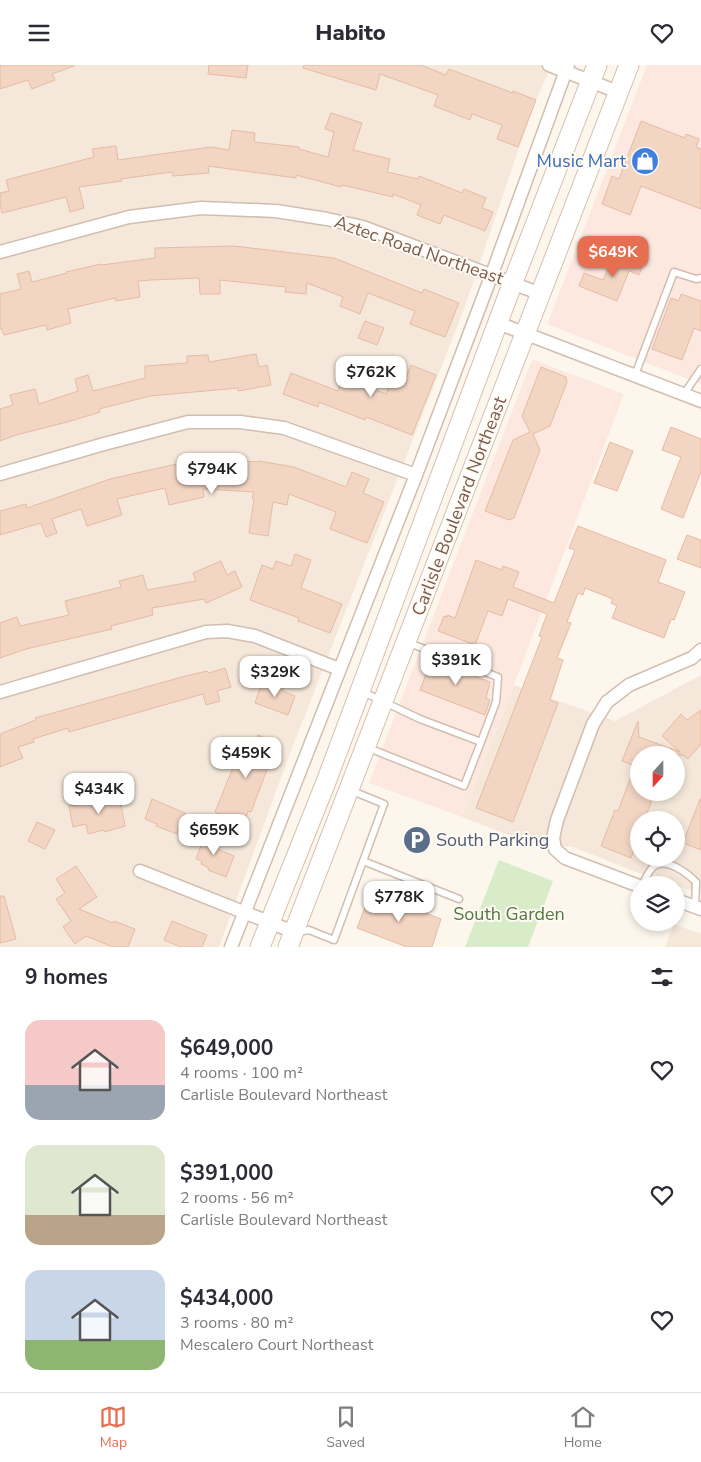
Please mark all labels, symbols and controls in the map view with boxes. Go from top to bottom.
text: Habito [315,18,386,48]
icon: menu [25,19,53,47]
icon: heart [648,19,676,47]
shop icon: Music Mart [630,146,660,176]
place label: Music Mart [537,149,627,173]
street label: Aztec Road Northeast [331,210,507,290]
pin: $649K [578,235,648,278]
text: $649K [588,241,638,263]
pin: $762K [336,355,406,398]
text: $762K [346,361,396,383]
street label: Carlisle Boulevard Northeast [406,392,512,619]
pin: $794K [177,453,247,495]
text: $794K [187,458,237,480]
pin: $391K [421,643,491,686]
text: $391K [431,649,481,671]
pin: $329K [240,655,310,698]
text: $329K [250,661,300,683]
pin: $459K [211,737,281,779]
text: $459K [221,742,271,764]
north arrow [630,746,685,801]
map controls [630,746,685,931]
pin: $434K [64,773,134,815]
text: $434K [74,778,124,800]
button: locate [630,811,685,866]
pin: $659K [179,813,249,856]
text: $659K [189,819,239,841]
parking icon: South Parking [402,825,432,855]
place label: South Parking [436,828,549,852]
button: layers [630,876,685,931]
pin: $778K [364,881,434,923]
text: $778K [374,886,424,908]
park label: South Garden [453,902,565,926]
text: 9 homes [25,963,108,991]
icon: filters [648,963,676,991]
text: $649,000 [180,1034,273,1062]
icon: home [65,1040,125,1100]
icon: heart [648,1056,676,1084]
text: 4 rooms · 100 m² [180,1062,303,1084]
text: Carlisle Boulevard Northeast [180,1084,387,1106]
text: $391,000 [180,1159,273,1187]
icon: home [65,1165,125,1225]
icon: heart [648,1181,676,1209]
text: 2 rooms · 56 m² [180,1187,293,1209]
text: Carlisle Boulevard Northeast [180,1209,387,1231]
text: $434,000 [180,1284,273,1312]
icon: home [65,1290,125,1350]
icon: heart [648,1306,676,1334]
text: 3 rooms · 80 m² [180,1312,293,1334]
text: Mescalero Court Northeast [180,1334,373,1356]
tab: Map [99,1403,127,1452]
tab: Saved [326,1403,365,1452]
tab: Home [564,1403,602,1452]

